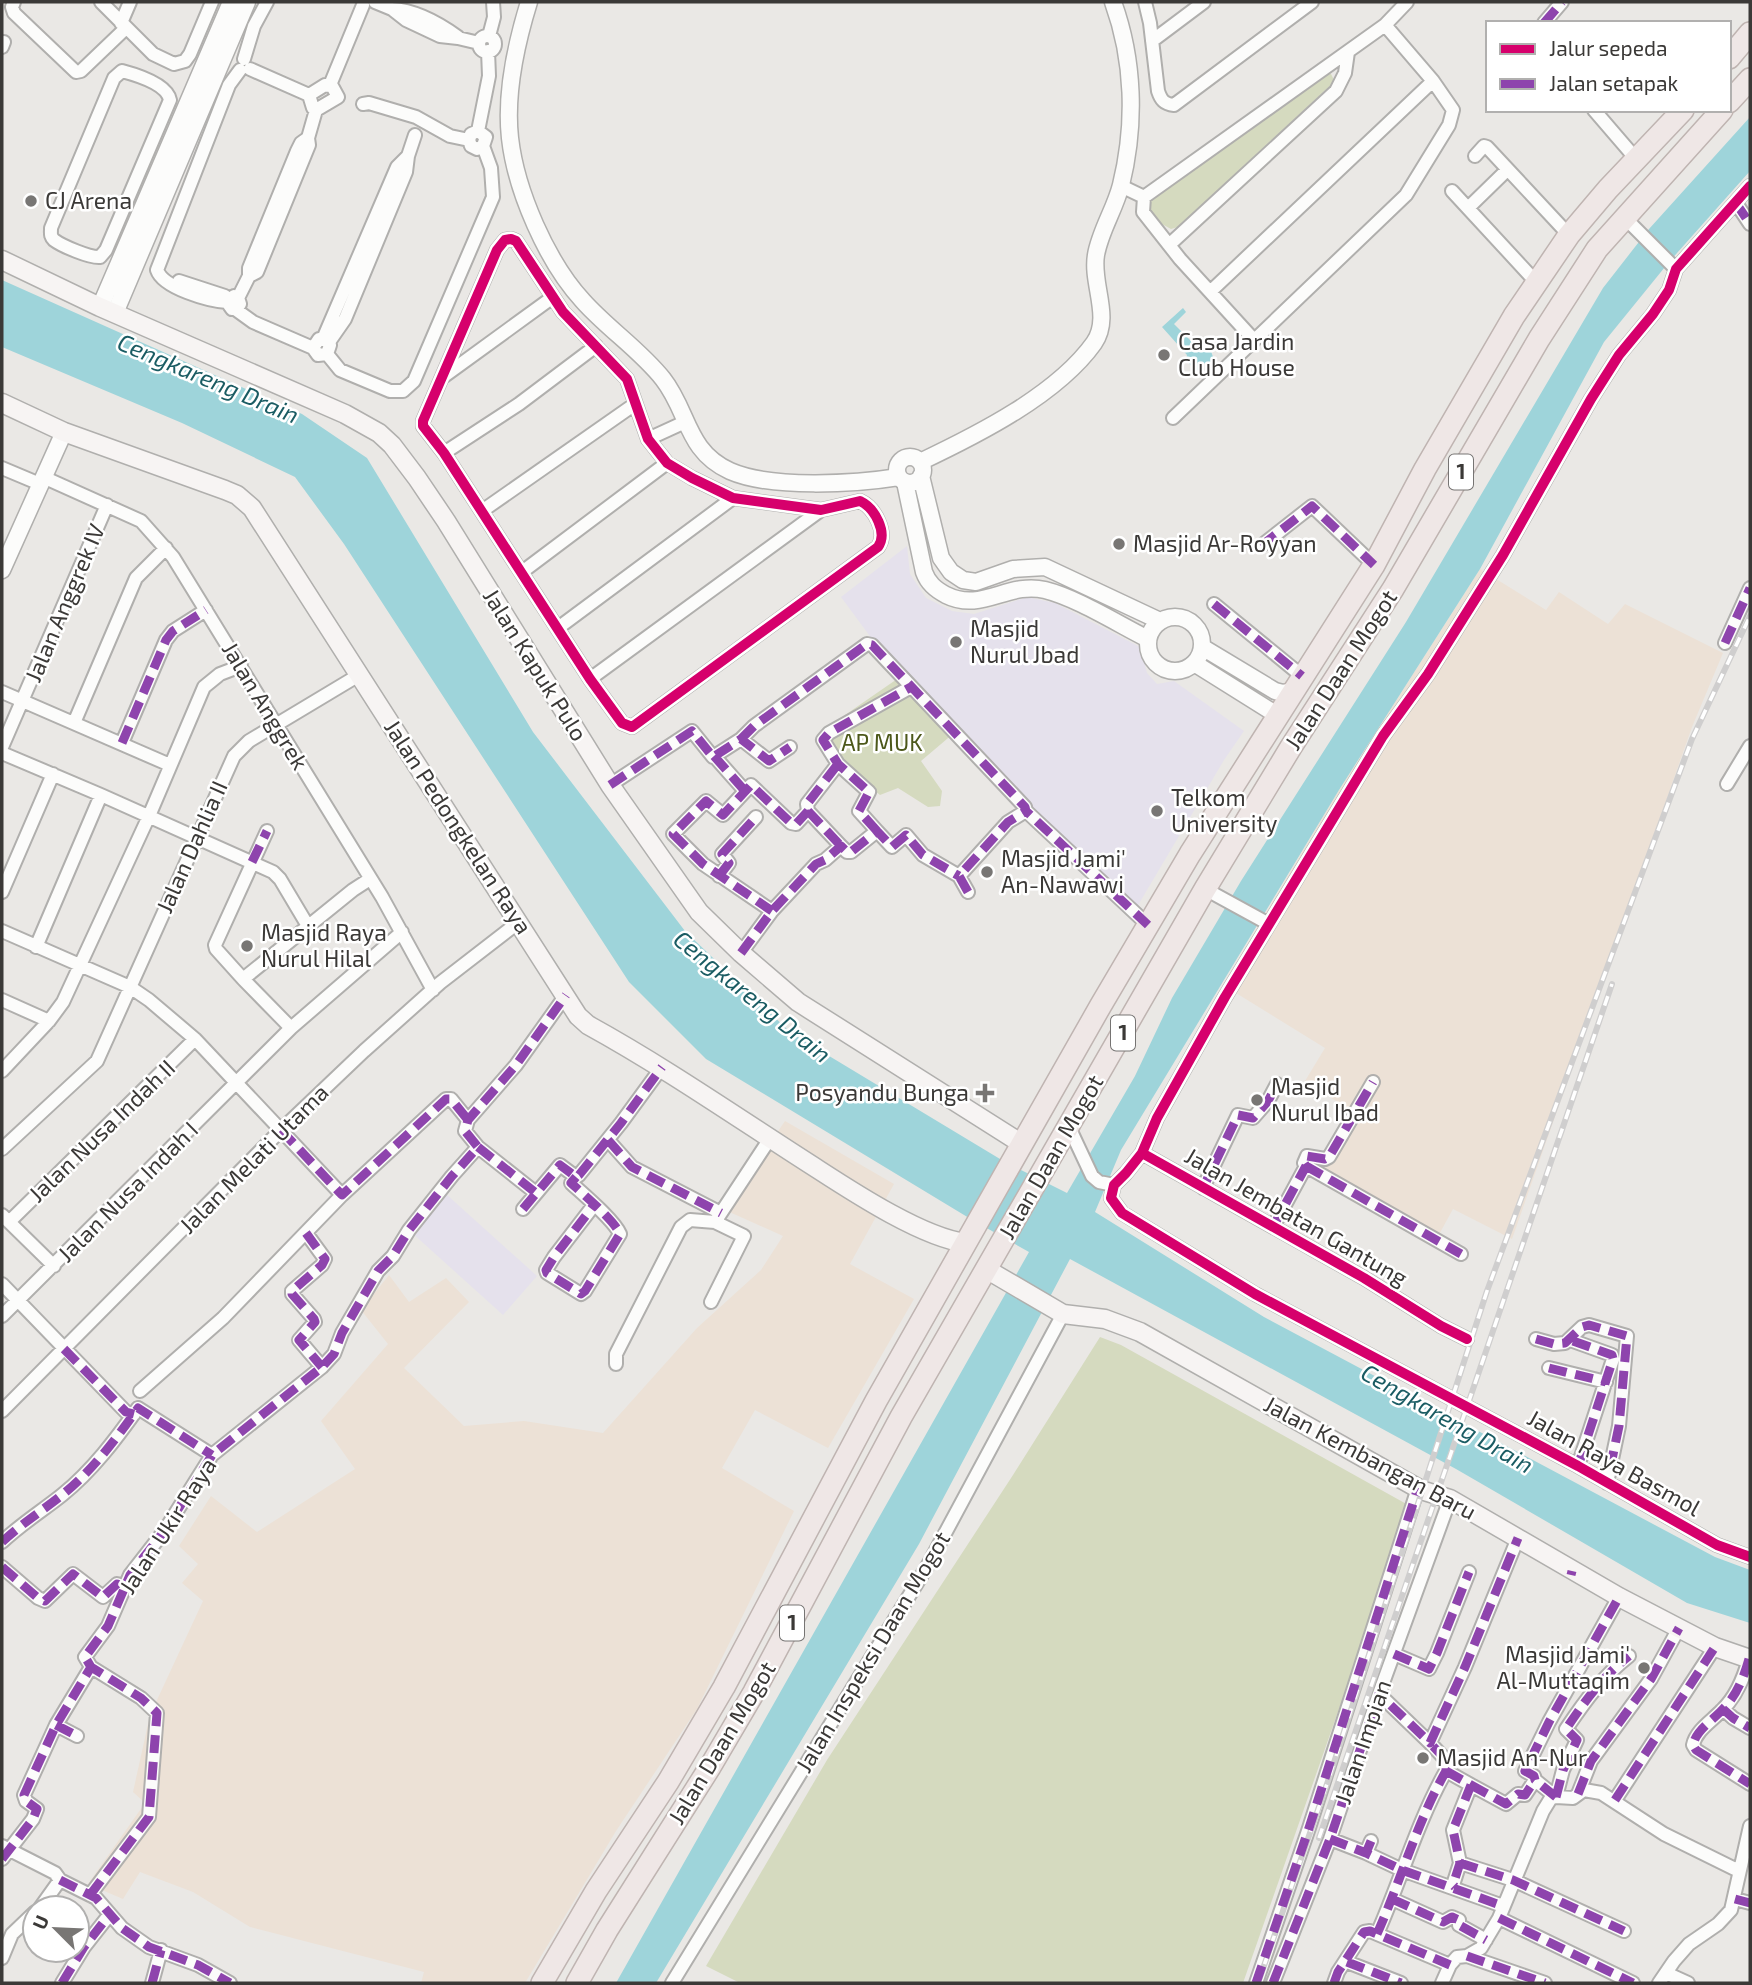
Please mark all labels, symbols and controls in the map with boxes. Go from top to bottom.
legend [1486,21,1731,112]
text: Jalur sepeda [1549,35,1668,60]
text: Jalan setapak [1549,70,1679,95]
place label: CJ Arena [45,186,132,214]
marker: CJ Arena [23,193,39,209]
water label: Cengkareng Drain [114,326,304,429]
place label: Casa Jardin Club House [1178,327,1295,381]
marker: Casa Jardin Club House [1156,347,1172,363]
road number: 1 [1449,454,1473,490]
street label: Jalan Anggrek IV [18,519,110,686]
place label: Masjid Ar-Royyan [1133,529,1317,557]
marker: Masjid Ar-Royyan [1111,536,1127,552]
street label: Jalan Kapuk Pulo [478,583,594,746]
street label: Jalan Daan Mogot [1278,584,1402,755]
place label: Masjid Nurul Jbad [970,614,1079,668]
marker: Masjid Nurul Jbad [948,634,964,650]
street label: Jalan Anggrek [217,636,315,775]
street label: Jalan Pedongkelan Raya [379,714,539,939]
park label: AP MUK [841,728,923,756]
street label: Jalan Dahlia II [149,776,233,917]
place label: Telkom University [1171,783,1277,837]
marker: Telkom University [1149,803,1165,819]
place label: Masjid Jami' An-Nawawi [1001,844,1126,898]
marker: Masjid Jami' An-Nawawi [979,864,995,880]
place label: Masjid Raya Nurul Hilal [261,918,387,972]
water label: Cengkareng Drain [668,923,838,1068]
marker: Masjid Raya Nurul Hilal [239,938,255,954]
road number: 1 [1111,1016,1135,1050]
street label: Jalan Nusa Indah II [23,1054,181,1208]
street label: Jalan Daan Mogot [992,1069,1109,1244]
place label: Masjid Nurul Ibad [1271,1072,1379,1126]
street label: Jalan Melati Utama [173,1078,334,1239]
place label: Posyandu Bunga [795,1078,969,1106]
marker: Posyandu Bunga [975,1083,995,1103]
marker: Masjid Nurul Ibad [1249,1092,1265,1108]
street label: Jalan Nusa Indah I [52,1116,204,1268]
street label: Jalan Jembatan Gantung [1180,1141,1413,1291]
water label: Cengkareng Drain [1356,1357,1539,1479]
street label: Jalan Kembangan Baru [1260,1389,1481,1525]
street label: Jalan Raya Basmol [1523,1403,1706,1521]
street label: Jalan Ukir Raya [113,1452,222,1599]
street label: Jalan Inspeksi Daan Mogot [789,1526,955,1777]
road number: 1 [780,1606,804,1640]
place label: Masjid Jami' Al-Muttaqim [1497,1640,1630,1694]
street label: Jalan Daan Mogot [661,1656,781,1829]
marker: Masjid Jami' Al-Muttaqim [1636,1660,1652,1676]
street label: Jalan Impian [1328,1676,1396,1808]
place label: Masjid An-Nur [1437,1743,1587,1771]
marker: Masjid An-Nur [1415,1750,1431,1766]
north arrow [21,1894,91,1964]
text: U [27,1911,53,1933]

